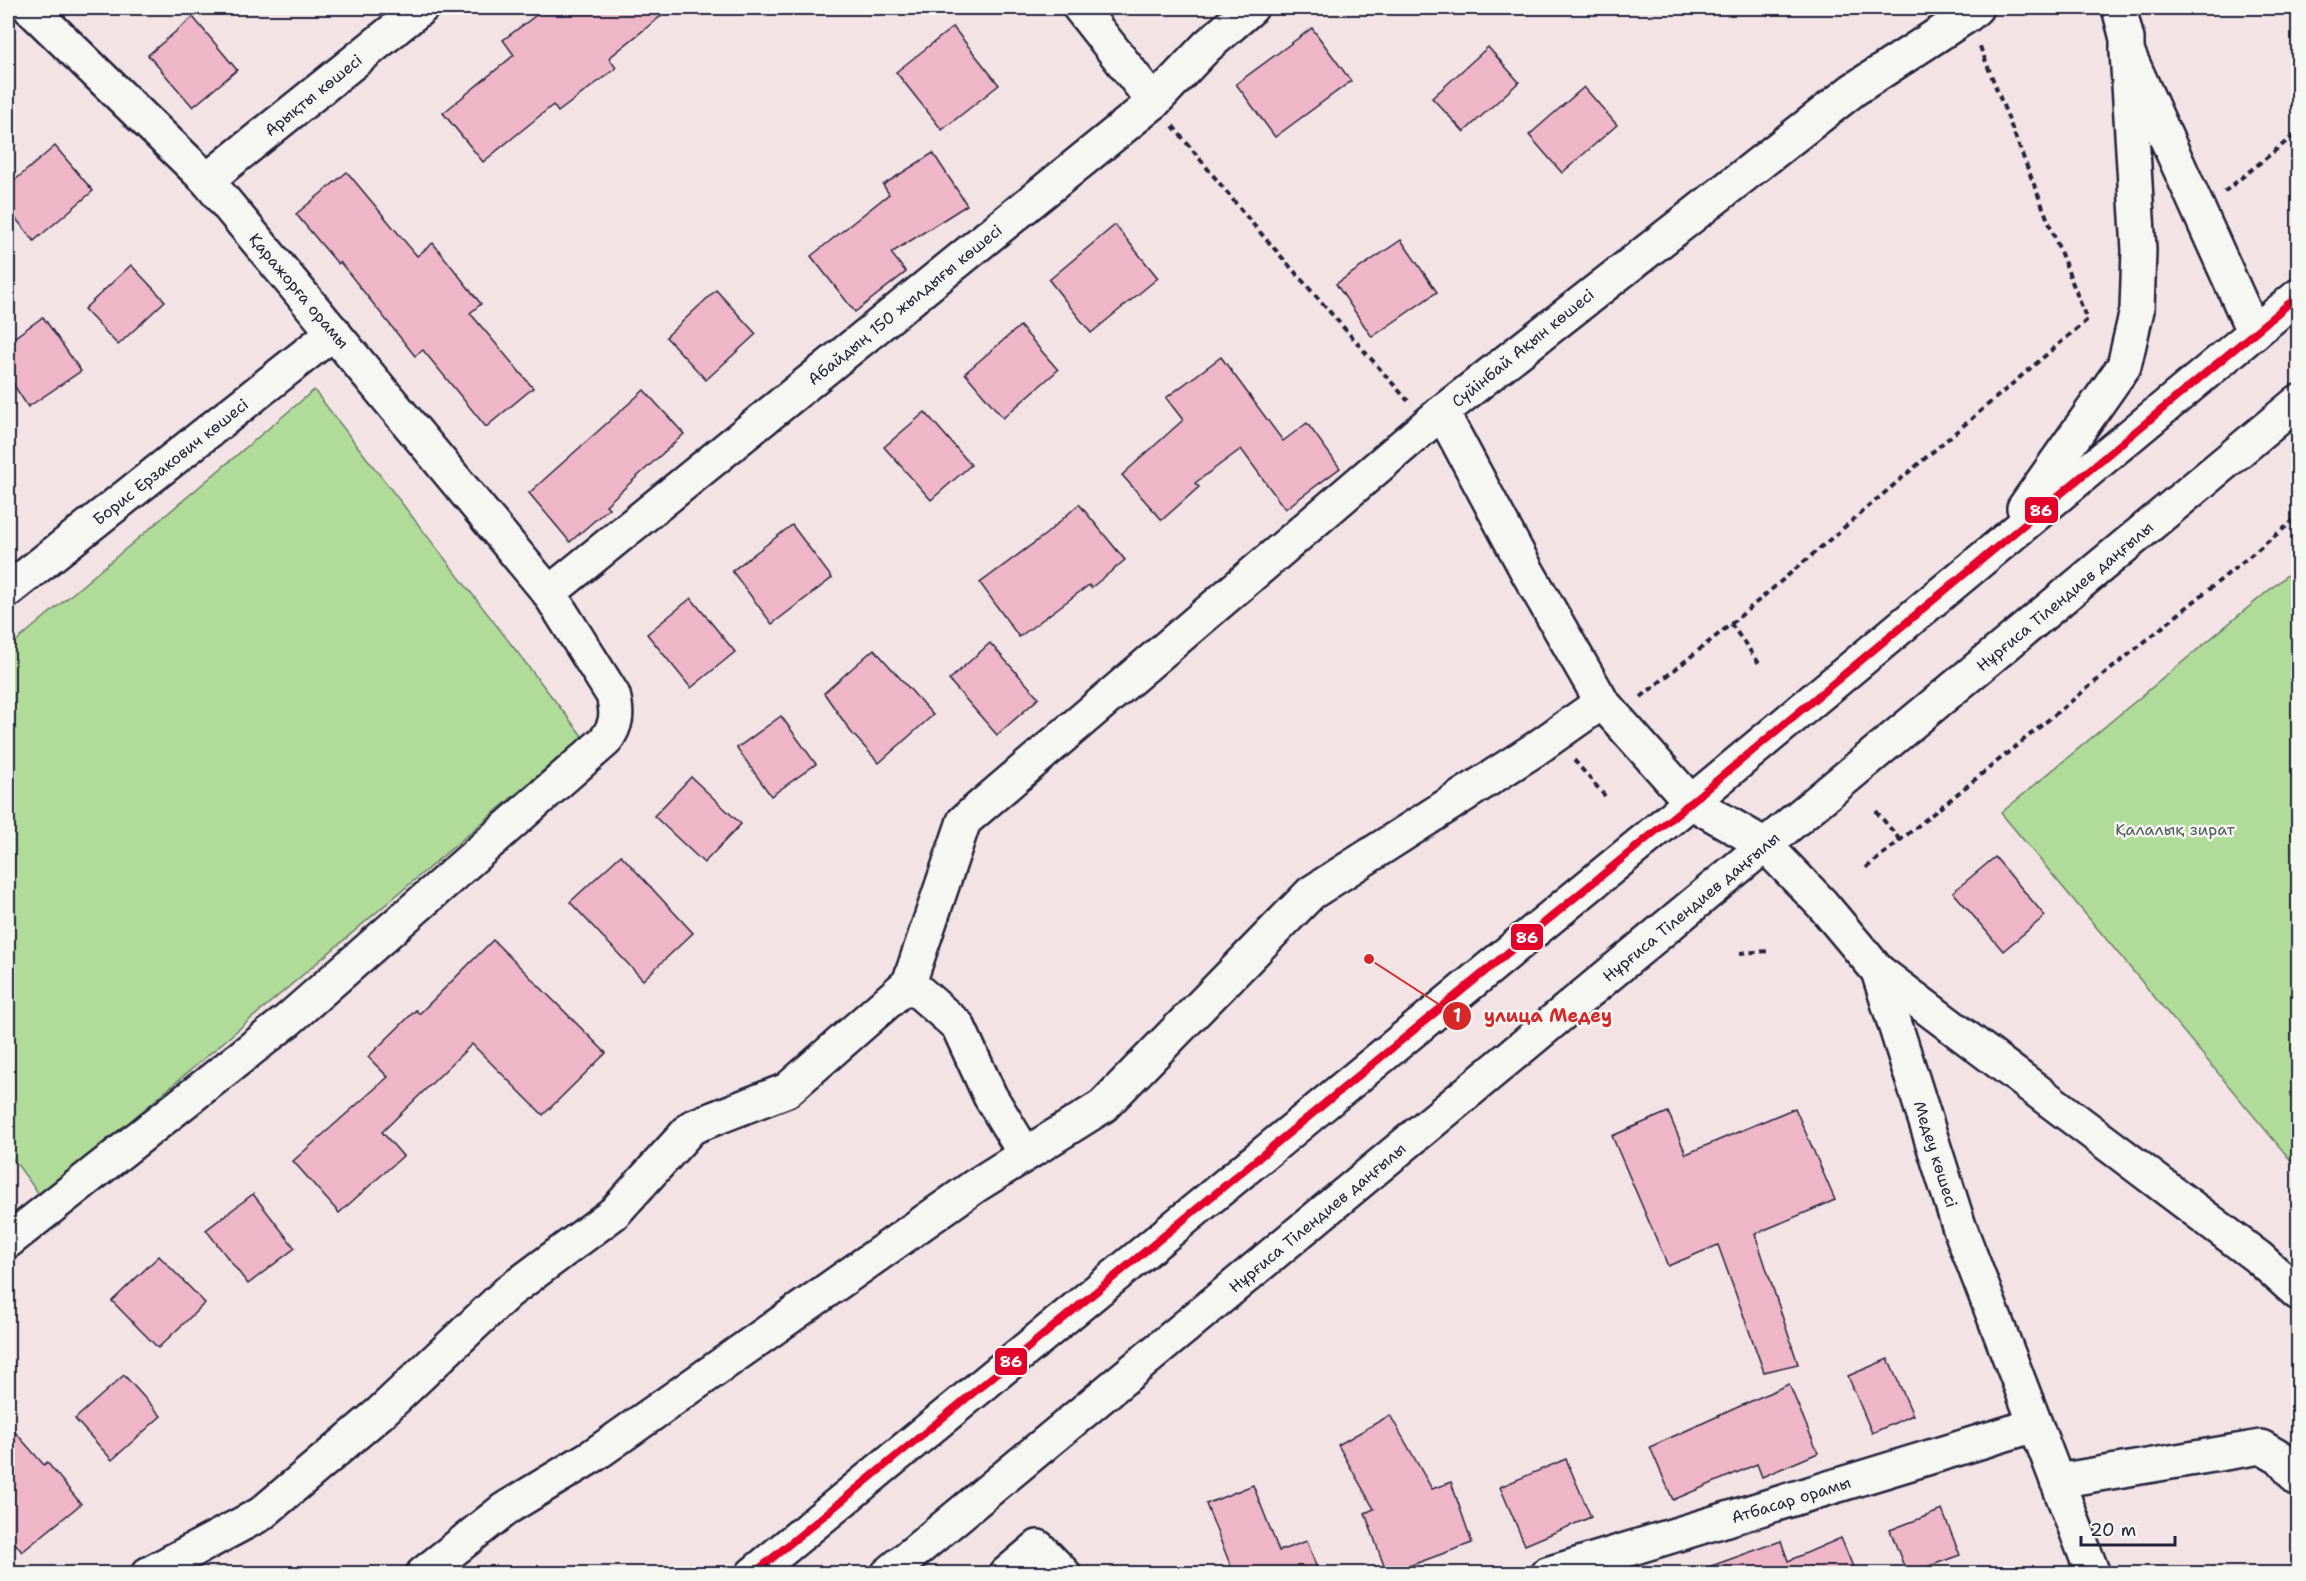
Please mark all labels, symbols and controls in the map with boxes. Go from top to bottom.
street label: Арықты көшесі [260,49,366,140]
street label: Абайдың 150 жылдығы көшесі [803,219,1006,389]
street label: Қаражорға орамы [244,229,354,353]
street label: Сүйінбай Ақын көшесі [1447,284,1599,412]
street label: Борис Ерзакович көшесі [88,394,252,530]
line badge: 86 [2024,496,2059,524]
text: 86 [2030,500,2052,521]
street label: Нұрғиса Тілендиев даңғылы [1972,516,2157,676]
park label: Қалалық зират [2115,819,2236,840]
street label: Нұрғиса Тілендиев даңғылы [1598,827,1784,986]
line badge: 86 [1510,923,1544,951]
text: 86 [1516,927,1538,948]
callout: улица Медеу [1442,998,1624,1034]
text: 1 [1453,1004,1461,1028]
text: улица Медеу [1484,1004,1612,1028]
street label: Медеу көшесі [1909,1098,1963,1210]
street label: Нұрғиса Тілендиев даңғылы [1224,1138,1410,1297]
line badge: 86 [994,1347,1028,1376]
text: 86 [1000,1351,1022,1372]
street label: Атбасар орамы [1729,1471,1853,1528]
scale bar [2081,1509,2176,1547]
text: 20 m [2090,1518,2136,1542]

